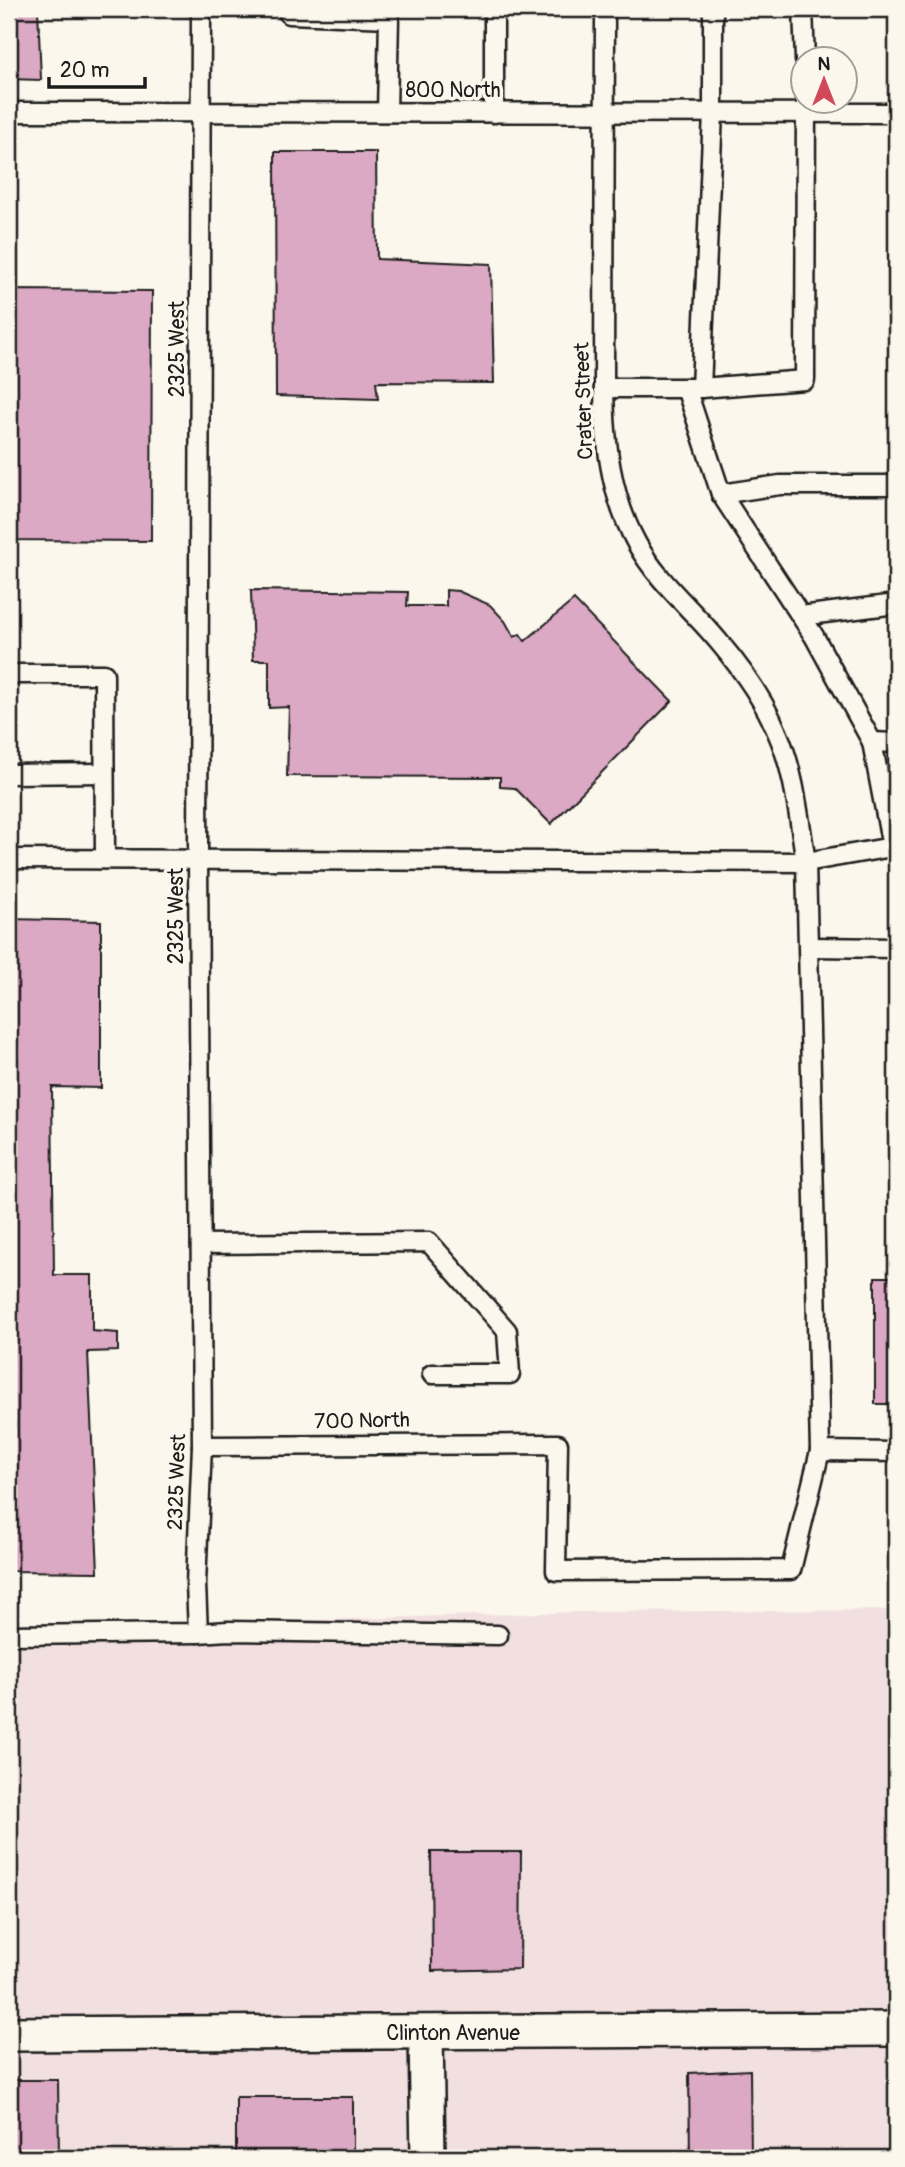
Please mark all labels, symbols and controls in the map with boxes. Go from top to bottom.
scale bar [49,46,145,90]
north arrow [790,46,860,116]
text: N [818,52,831,76]
text: 20 m [60,57,109,84]
street label: 800 North [405,77,501,104]
street label: 2325 West [164,300,191,397]
street label: Crater Street [568,341,600,460]
street label: 2325 West [163,867,190,964]
street label: 700 North [314,1407,410,1435]
street label: 2325 West [162,1433,192,1531]
street label: Clinton Avenue [386,2020,520,2047]

